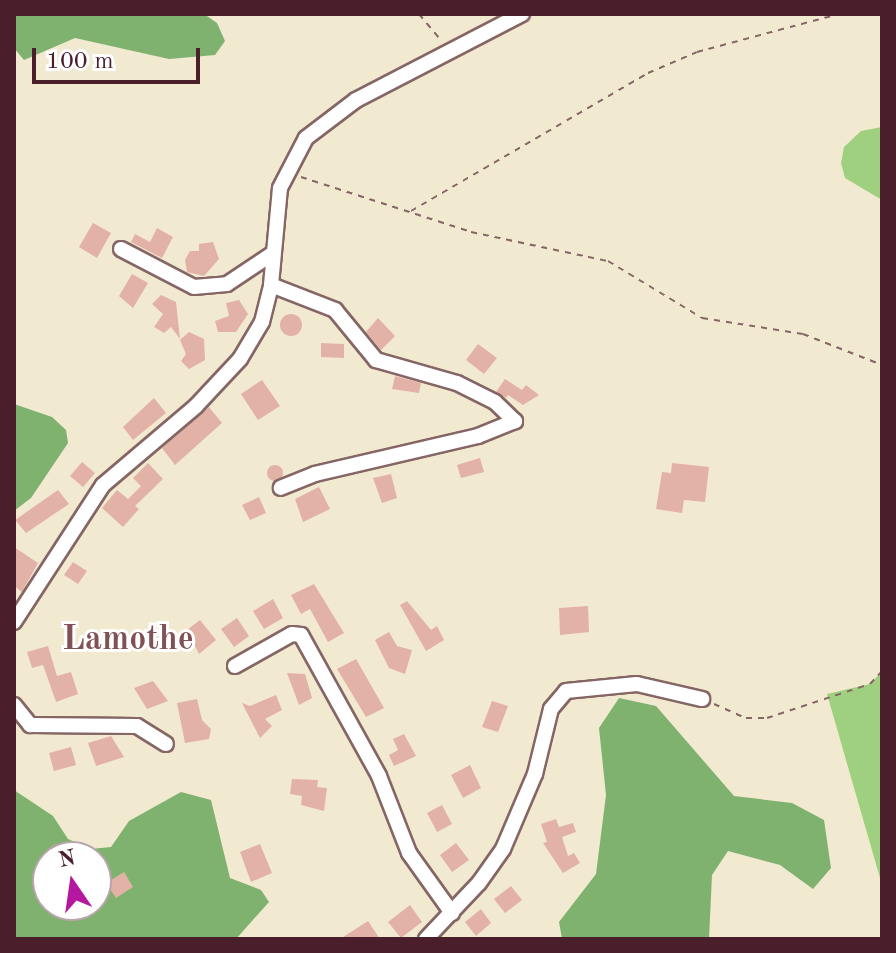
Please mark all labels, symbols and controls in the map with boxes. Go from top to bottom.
scale bar [36,32,204,82]
text: 100 m [46,50,114,74]
district label: Lamothe [62,621,194,661]
north arrow [32,841,112,921]
text: N [56,847,78,872]

